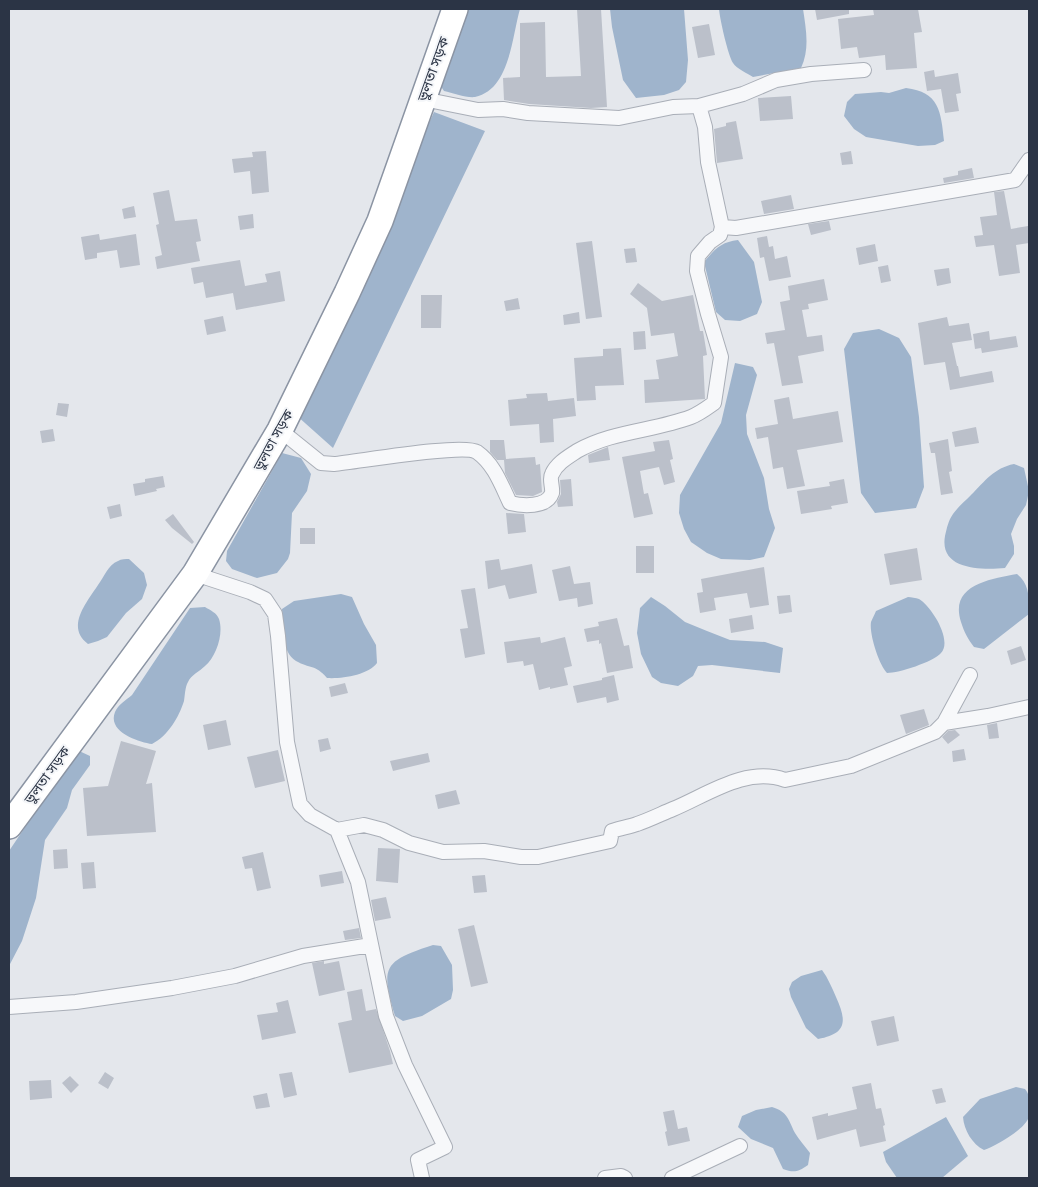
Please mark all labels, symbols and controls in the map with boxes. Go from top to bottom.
street label: ভুলতা সড়ক [414,34,453,105]
street label: ভুলতা সড়ক [249,406,298,475]
street label: ভুলতা সড়ক [20,743,75,808]

